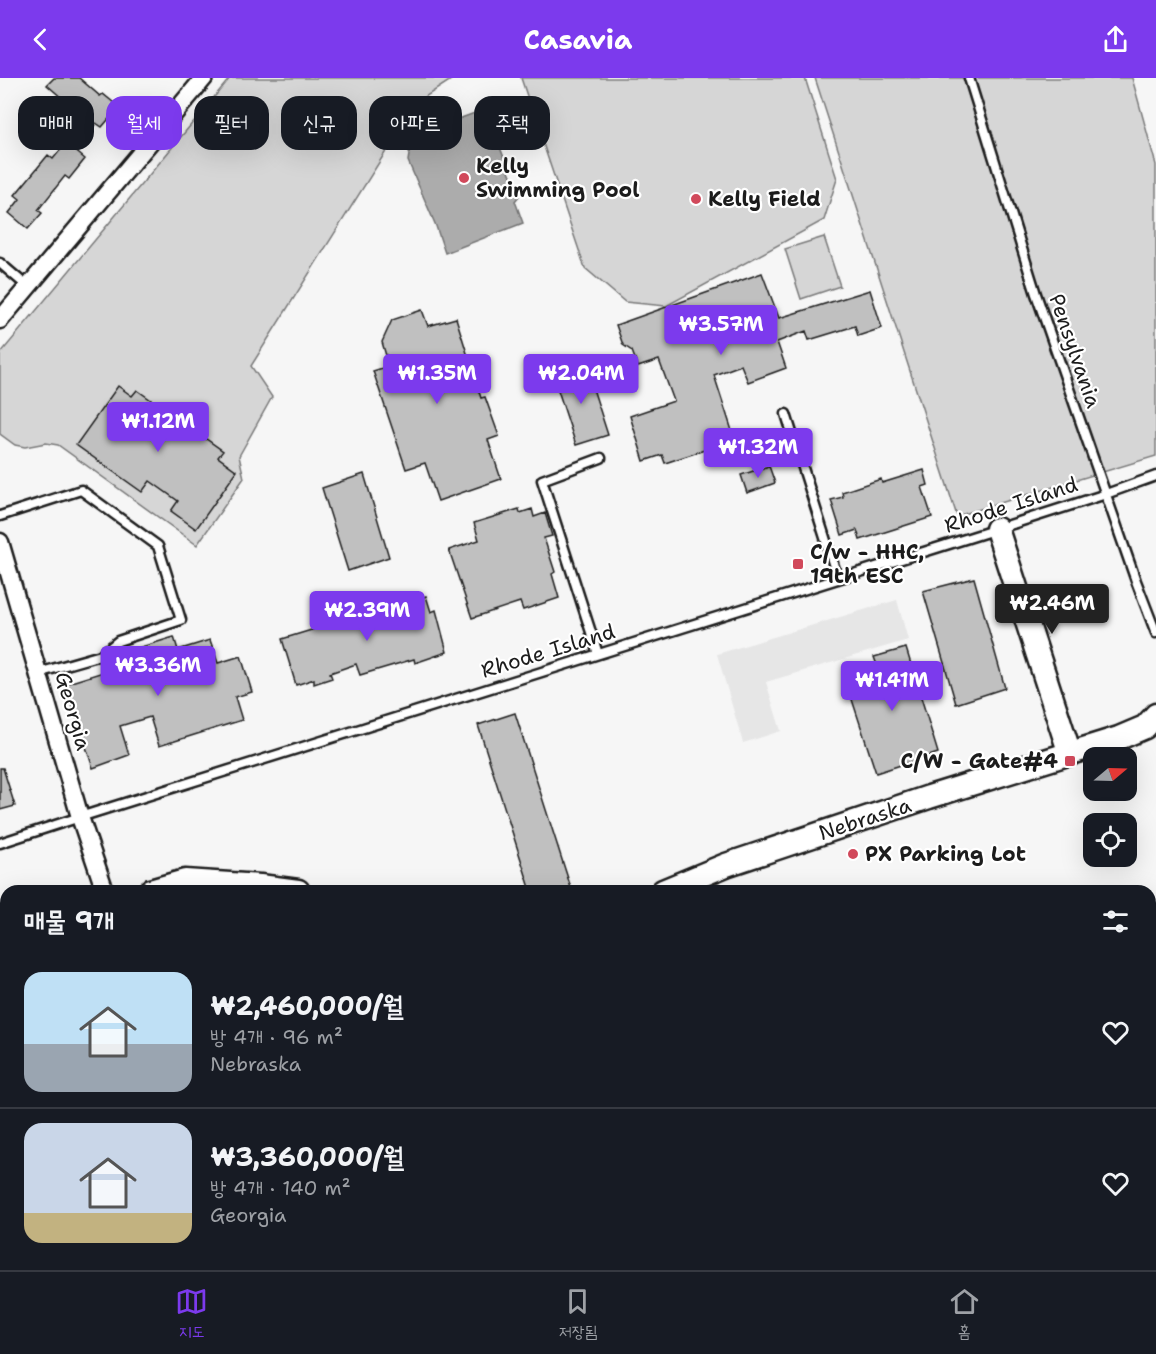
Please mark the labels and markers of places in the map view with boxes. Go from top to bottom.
place label: Kelly Swimming Pool [476,152,640,204]
marker: Kelly Swimming Pool [457,171,471,185]
place label: Kelly Field [708,185,821,213]
marker: Kelly Field [689,192,703,206]
pin: ₩3.57M [672,305,770,356]
pin: ₩1.35M [388,354,486,405]
pin: ₩2.04M [532,354,630,405]
pin: ₩1.12M [109,402,207,453]
pin: ₩1.32M [709,428,807,479]
place label: C/w - HHC, 19th ESC [810,538,924,590]
marker: C/w - HHC, 19th ESC [791,557,805,571]
pin: ₩2.46M [1003,584,1101,635]
pin: ₩2.39M [318,591,416,642]
pin: ₩3.36M [109,646,207,697]
pin: ₩1.41M [843,661,941,712]
place label: C/W - Gate#4 [901,747,1058,775]
marker: C/W - Gate#4 [1063,754,1077,768]
place label: PX Parking Lot [865,840,1026,868]
marker: PX Parking Lot [846,847,860,861]

